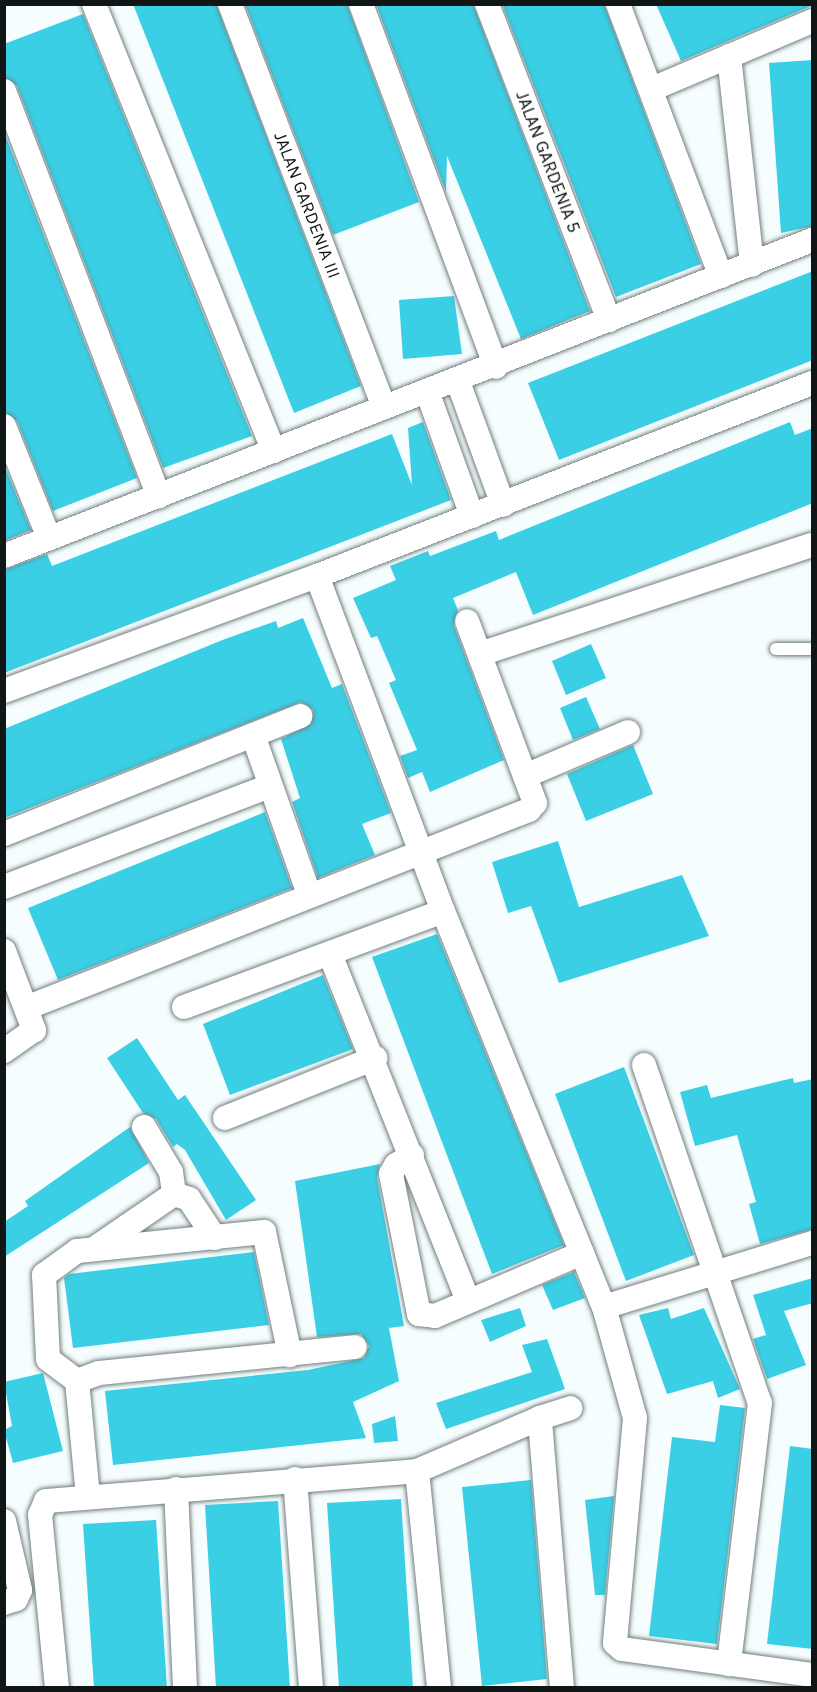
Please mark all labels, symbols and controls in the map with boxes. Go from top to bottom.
street label: JALAN GARDENIA 5 [511,88,585,236]
street label: JALAN GARDENIA III [269,129,345,281]

